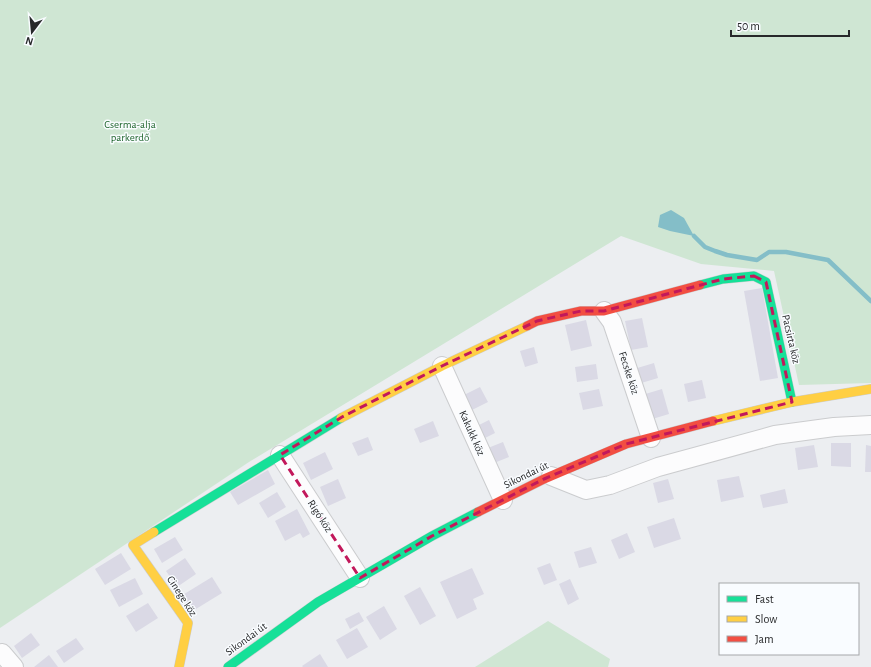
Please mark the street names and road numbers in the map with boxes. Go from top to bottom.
street label: Pacsirta köz [780,313,802,365]
street label: Fecske köz [617,350,641,396]
street label: Kakukk köz [457,409,487,458]
street label: Sikondai út [502,459,550,490]
street label: Rigó köz [306,498,335,534]
street label: Cinege köz [165,574,199,619]
street label: Sikondai út [223,620,269,658]

